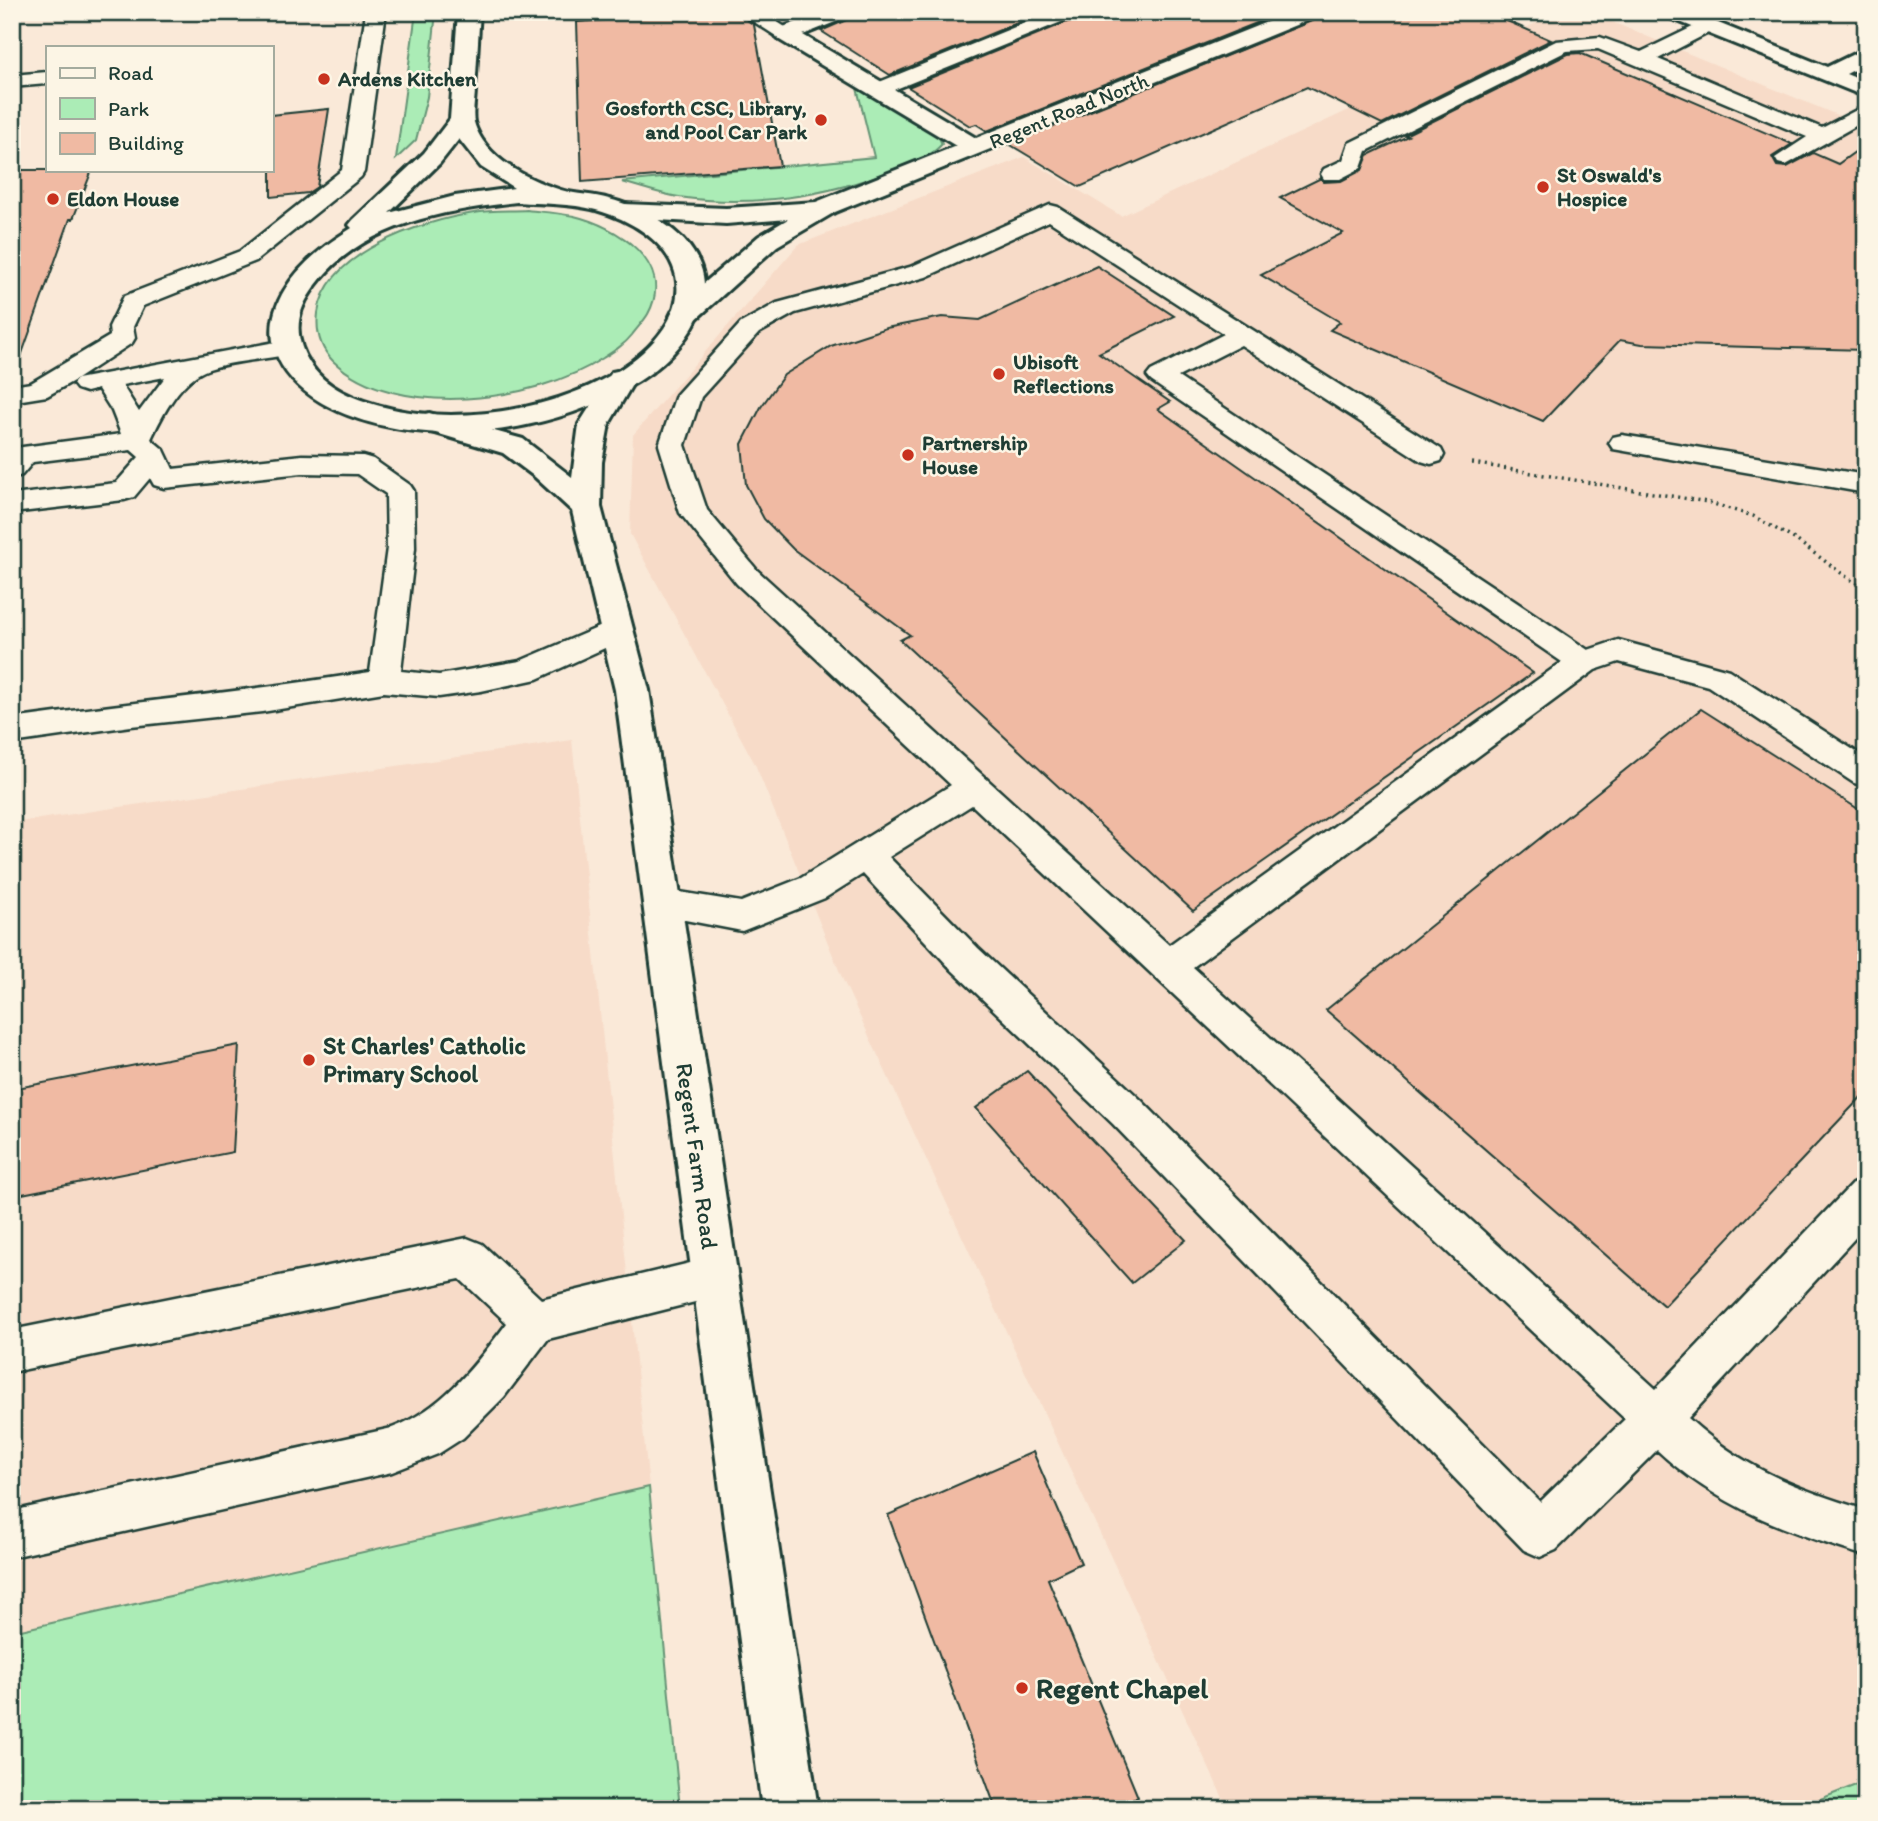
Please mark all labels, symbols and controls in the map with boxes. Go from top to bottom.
legend [46,46,273,172]
text: Road [108,60,154,85]
place label: Ardens Kitchen [337,66,477,91]
street label: Regent Road North [985,67,1153,154]
marker: Ardens Kitchen [316,71,332,87]
place label: Gosforth CSC, Library, and Pool Car Park [605,95,808,144]
text: Park [108,96,150,121]
marker: Gosforth CSC, Library, and Pool Car Park [813,112,829,128]
text: Building [108,130,184,155]
place label: St Oswald's Hospice [1557,162,1662,212]
marker: St Oswald's Hospice [1535,179,1551,195]
place label: Eldon House [67,186,179,211]
marker: Eldon House [45,191,61,207]
place label: Ubisoft Reflections [1013,349,1114,398]
marker: Ubisoft Reflections [991,366,1007,382]
place label: Partnership House [922,430,1028,479]
marker: Partnership House [900,447,916,463]
place label: St Charles' Catholic Primary School [323,1031,526,1089]
marker: St Charles' Catholic Primary School [301,1052,317,1068]
street label: Regent Farm Road [670,1061,725,1251]
place label: Regent Chapel [1036,1671,1208,1705]
marker: Regent Chapel [1014,1680,1030,1696]

